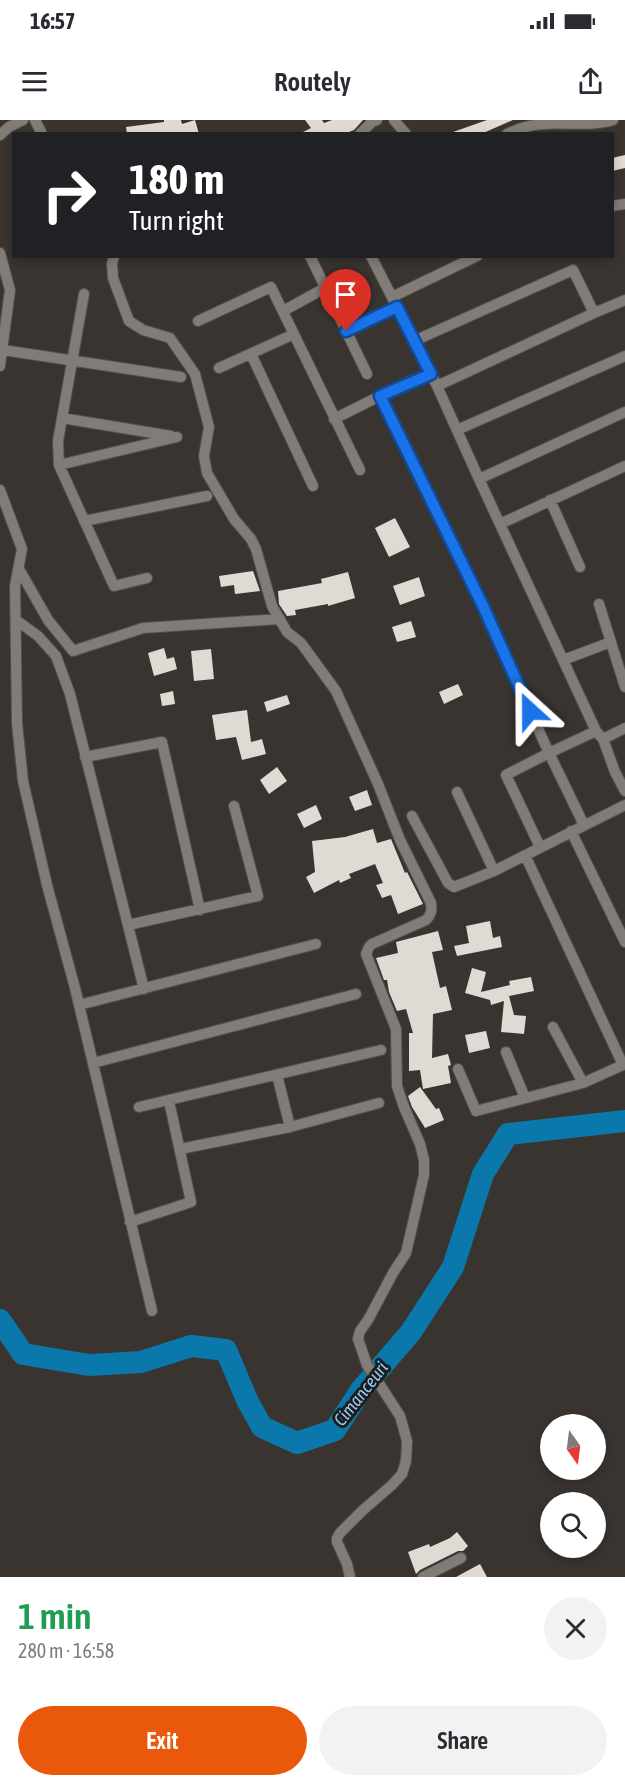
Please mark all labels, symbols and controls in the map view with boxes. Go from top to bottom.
text: 16:57 [30,8,75,34]
icon: menu [18,65,51,98]
icon: share [574,65,607,98]
text: Routely [274,66,351,97]
text: 180 m [129,155,224,203]
icon: right [30,156,108,234]
text: Turn right [129,205,224,236]
pin [320,269,371,331]
icon: arrive [329,278,362,311]
position arrow [498,679,562,743]
water label: Cimanceuri [329,1358,392,1430]
north arrow [540,1414,606,1480]
map controls [540,1414,606,1558]
button: search [540,1492,606,1558]
text: 1 min [18,1595,92,1637]
button: close [544,1597,607,1660]
text: 280 m · 16:58 [18,1639,114,1662]
button: Exit [18,1706,307,1775]
button: Share [319,1706,607,1775]

